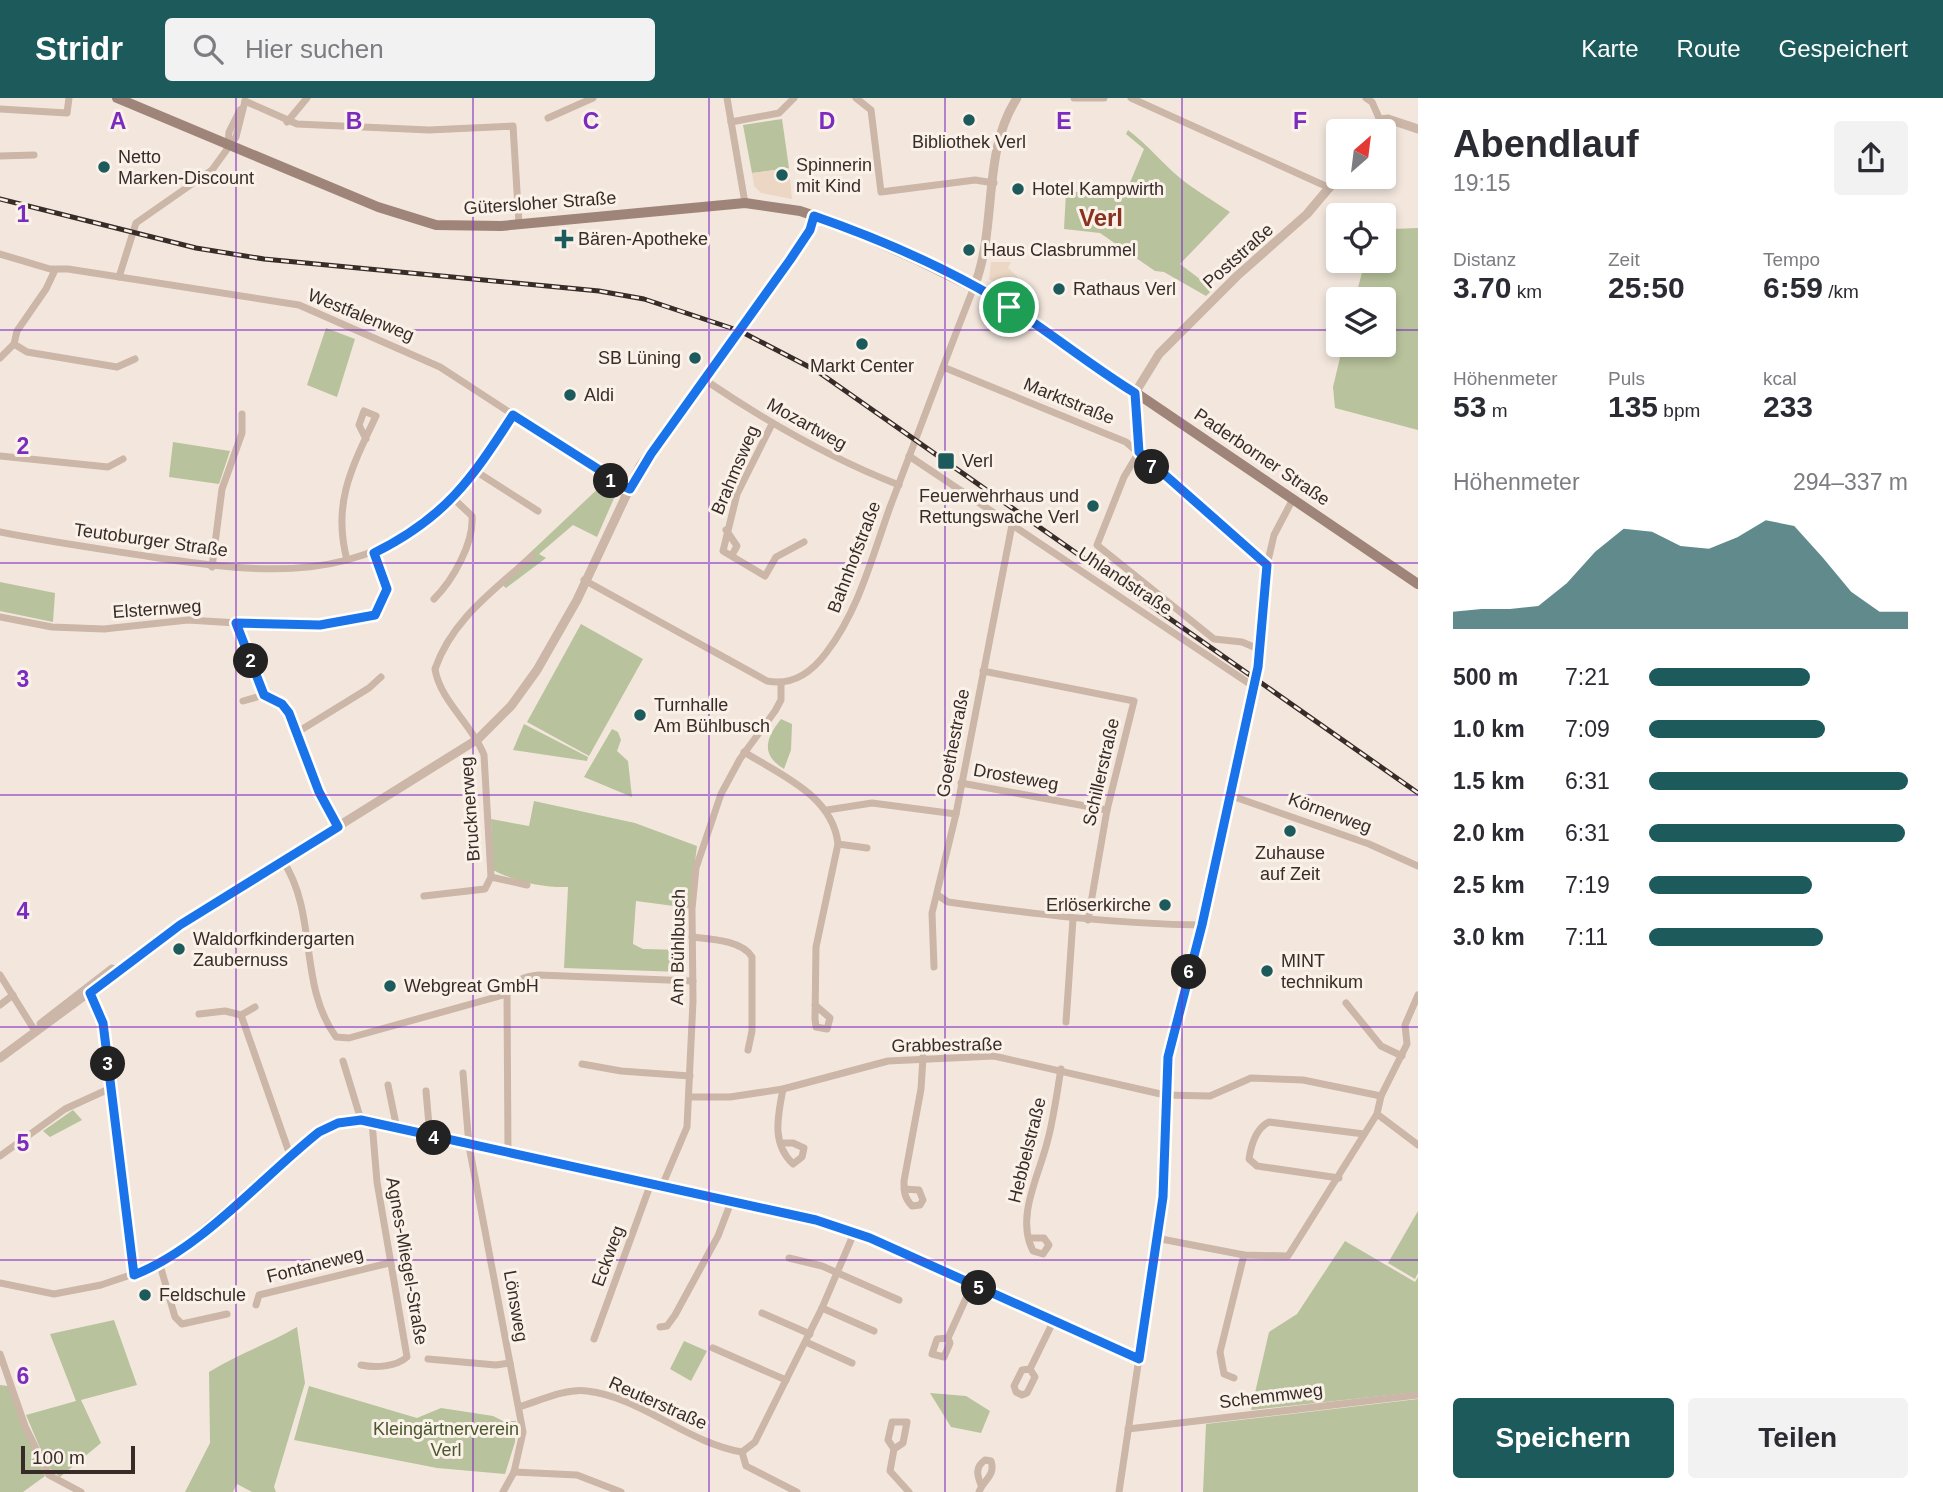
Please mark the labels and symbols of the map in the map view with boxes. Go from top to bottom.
text: A [110,108,126,134]
text: B [346,108,362,134]
text: C [583,108,599,134]
text: D [819,108,835,134]
text: E [1056,108,1072,134]
text: F [1293,108,1307,134]
marker: Bibliothek Verl [961,112,977,128]
north arrow [1326,119,1396,189]
place label: Bibliothek Verl [912,132,1026,152]
place label: Netto Marken-Discount [118,147,254,188]
place label: Spinnerin mit Kind [796,155,872,196]
marker: Netto Marken-Discount [96,159,112,175]
marker: Spinnerin mit Kind [774,167,790,183]
place label: Hotel Kampwirth [1032,179,1164,199]
marker: Hotel Kampwirth [1010,181,1026,197]
street label: Gütersloher Straße [463,188,617,218]
text: 1 [17,201,30,227]
district label: Verl [1079,204,1123,231]
street label: Poststraße [1199,219,1277,293]
place label: Bären-Apotheke [578,229,708,249]
marker: Bären-Apotheke [556,231,572,247]
place label: Haus Clasbrummel [983,240,1136,260]
marker: Haus Clasbrummel [961,242,977,258]
pin [979,277,1039,337]
place label: Rathaus Verl [1073,279,1176,299]
marker: Rathaus Verl [1051,281,1067,297]
street label: Westfalenweg [305,285,417,345]
marker: Markt Center [854,336,870,352]
place label: SB Lüning [598,348,681,368]
marker: SB Lüning [687,350,703,366]
place label: Markt Center [810,356,914,376]
street label: Marktstraße [1021,374,1117,428]
place label: Aldi [584,385,614,405]
marker: Aldi [562,387,578,403]
street label: Mozartweg [764,394,850,454]
street label: Paderborner Straße [1190,404,1334,510]
street label: Brahmsweg [707,422,763,518]
text: 2 [17,433,29,459]
pin: 7 [1134,450,1170,484]
marker: Verl [936,451,956,471]
place label: Verl [962,451,993,471]
pin: 1 [594,464,628,498]
place label: Feuerwehrhaus und Rettungswache Verl [919,486,1079,527]
street label: Bahnhofstraße [824,498,884,616]
marker: Feuerwehrhaus und Rettungswache Verl [1085,498,1101,514]
street label: Teutoburger Straße [73,519,229,561]
street label: Uhlandstraße [1074,543,1176,619]
street label: Elsternweg [112,596,202,622]
pin: 2 [233,644,268,678]
text: 3 [17,666,29,692]
street label: Goethestraße [933,687,973,799]
place label: Turnhalle Am Bühlbusch [654,695,770,736]
marker: Turnhalle Am Bühlbusch [632,707,648,723]
street label: Schillerstraße [1079,716,1123,828]
street label: Brucknerweg [456,756,484,862]
street label: Drosteweg [972,760,1060,794]
street label: Körnerweg [1286,789,1374,837]
marker: Zuhause auf Zeit [1282,823,1298,839]
place label: Zuhause auf Zeit [1255,843,1325,884]
street label: Am Bühlbusch [667,889,689,1005]
place label: Erlöserkirche [1046,895,1151,915]
marker: Erlöserkirche [1157,897,1173,913]
text: 4 [17,898,30,924]
place label: Waldorfkindergarten Zaubernuss [193,929,354,970]
marker: Waldorfkindergarten Zaubernuss [171,941,187,957]
place label: MINT technikum [1281,951,1363,992]
pin: 6 [1172,954,1206,990]
marker: MINT technikum [1259,963,1275,979]
place label: Webgreat GmbH [404,976,539,996]
marker: Webgreat GmbH [382,978,398,994]
street label: Grabbestraße [891,1034,1003,1056]
pin: 3 [90,1046,126,1082]
street label: Hebbelstraße [1004,1095,1050,1205]
pin: 4 [416,1121,452,1156]
text: 5 [17,1130,30,1156]
street label: Agnes-Miegel-Straße [382,1176,432,1346]
street label: Eckweg [588,1223,628,1289]
street label: Fontaneweg [265,1243,365,1287]
street label: Lönsweg [500,1269,532,1343]
pin: 5 [962,1270,996,1306]
place label: Feldschule [159,1285,246,1305]
marker: Feldschule [137,1287,153,1303]
text: 6 [17,1363,29,1389]
street label: Reuterstraße [606,1373,710,1433]
street label: Schemmweg [1218,1380,1324,1412]
park label: Kleingärtnerverein Verl [373,1419,519,1460]
scale bar [21,1443,135,1475]

